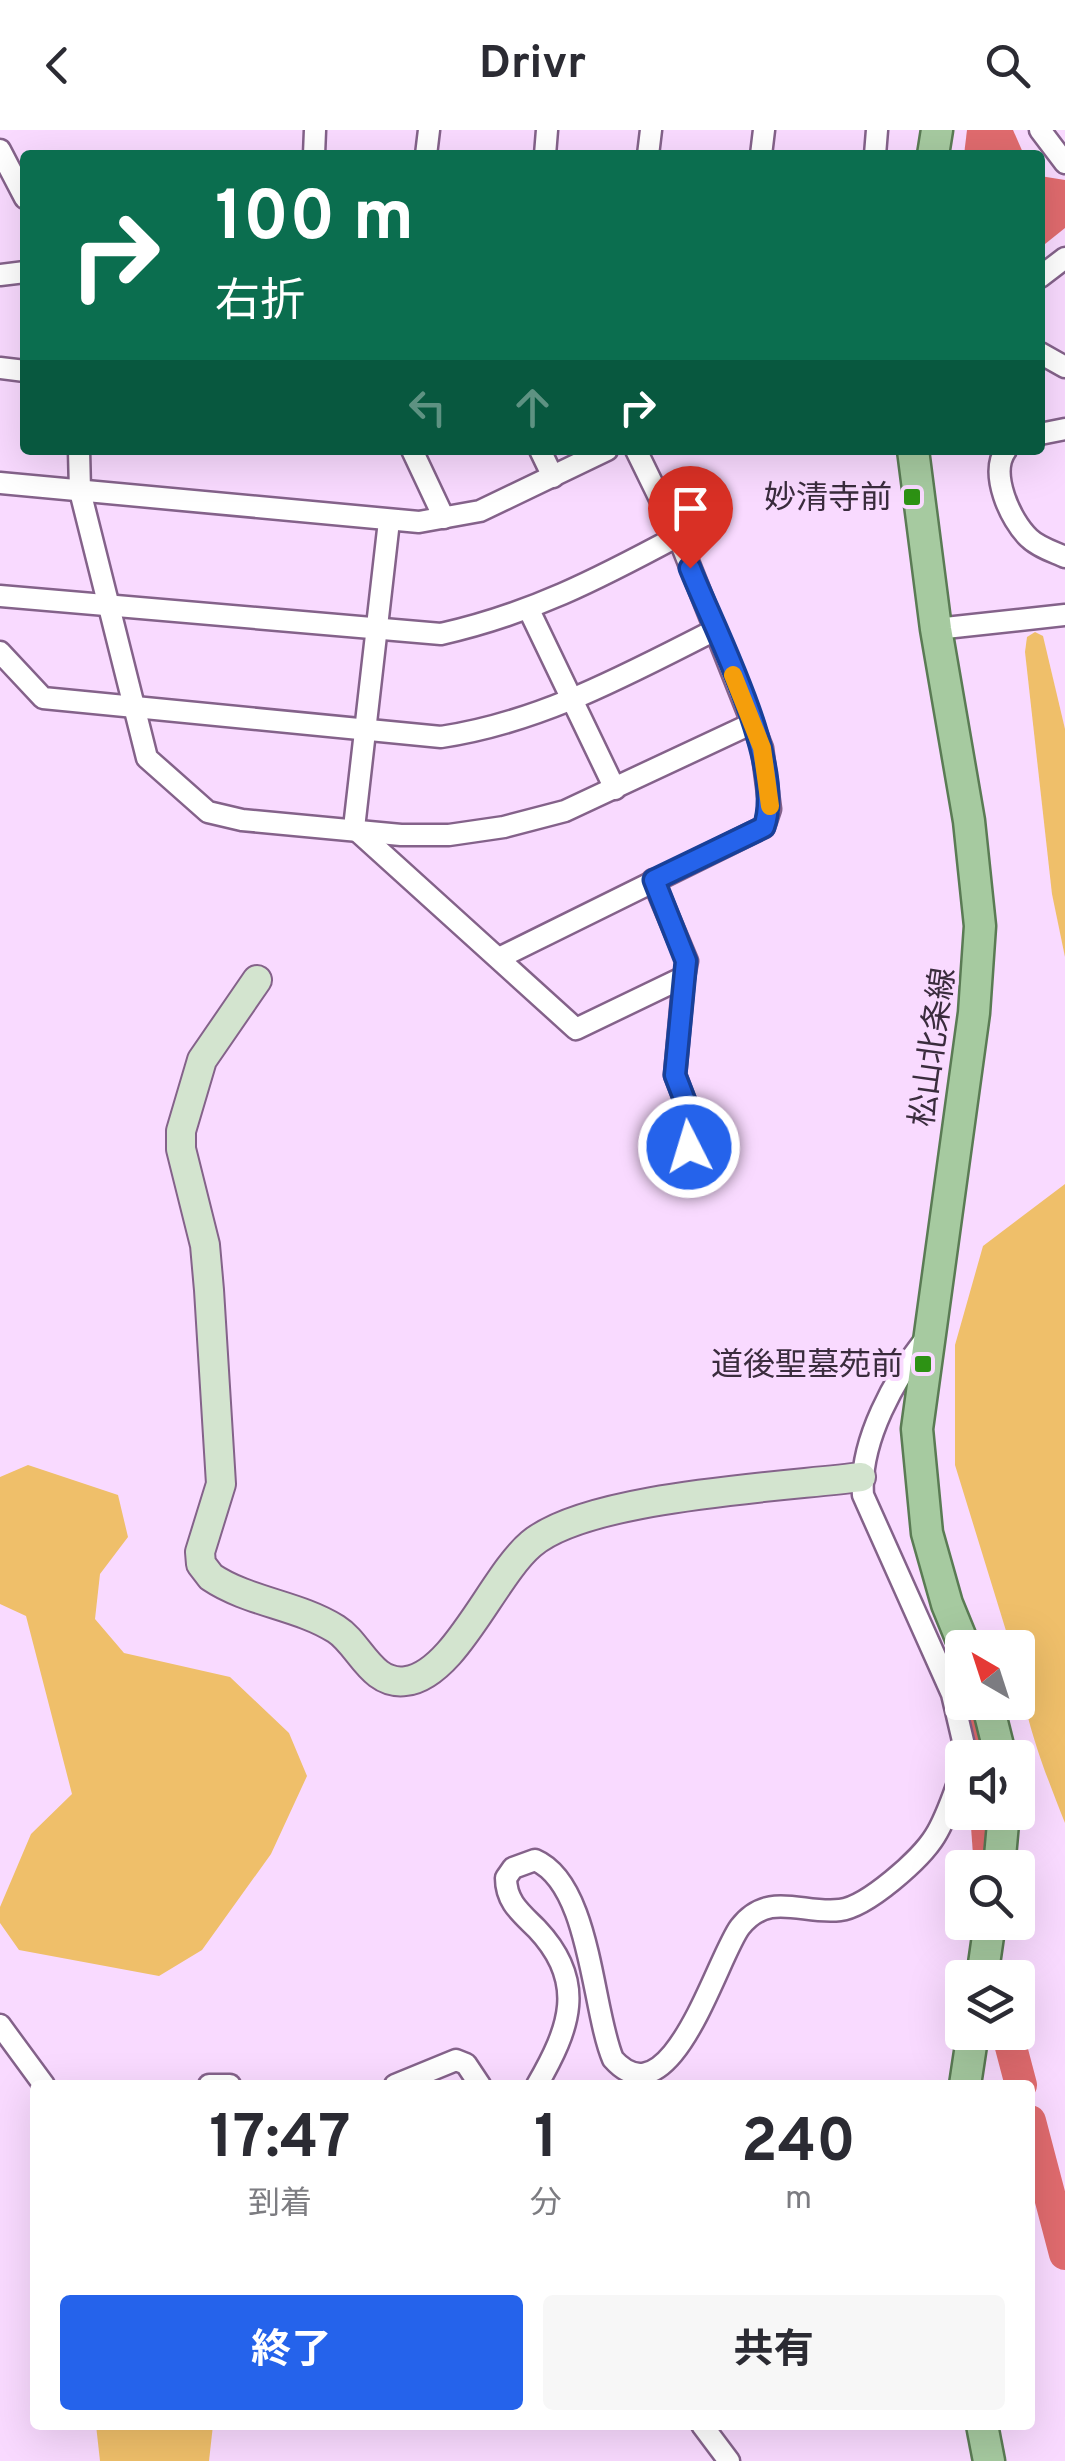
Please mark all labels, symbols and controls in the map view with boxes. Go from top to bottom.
text: Drivr [479,37,586,94]
icon: back [30,38,85,93]
icon: search [980,38,1035,93]
text: 100 m [215,176,414,265]
icon: right [50,190,180,320]
text: 右折 [215,275,305,332]
icon: left [400,380,455,435]
icon: ahead [505,380,560,435]
icon: right [610,380,665,435]
pin [648,466,733,569]
place label: 妙清寺前 [764,480,892,520]
icon: arrive [663,481,718,536]
marker: 妙清寺前 [901,486,923,508]
street label: 松山北条線 [904,965,966,1129]
position arrow [637,1095,741,1199]
place label: 道後聖墓苑前 [711,1347,903,1387]
marker: 道後聖墓苑前 [912,1353,934,1375]
north arrow [945,1630,1035,1720]
map controls [945,1630,1035,2050]
button: sound [945,1740,1035,1830]
button: search [945,1850,1035,1940]
button: layers [945,1960,1035,2050]
text: 17:47 [209,2103,351,2179]
text: 1 [534,2103,558,2179]
text: 240 [741,2107,856,2183]
text: m [785,2180,812,2220]
text: 到着 [248,2185,312,2225]
text: 分 [530,2185,562,2225]
button: 終了 [60,2295,523,2410]
button: 共有 [543,2295,1005,2410]

